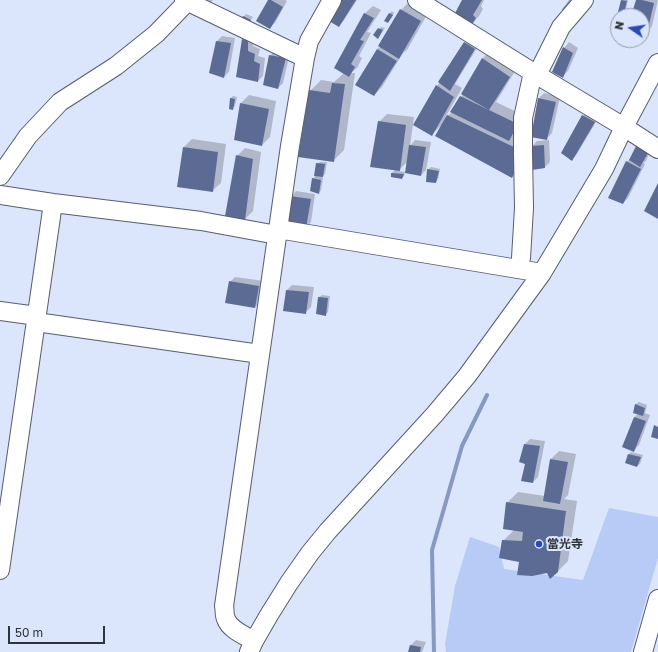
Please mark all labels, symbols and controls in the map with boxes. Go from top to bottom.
north arrow [610,8,650,48]
text: N [612,20,626,31]
place label: 當光寺 [547,537,583,551]
marker: 當光寺 [534,539,544,549]
scale bar [10,618,107,644]
text: 50 m [15,625,43,640]

